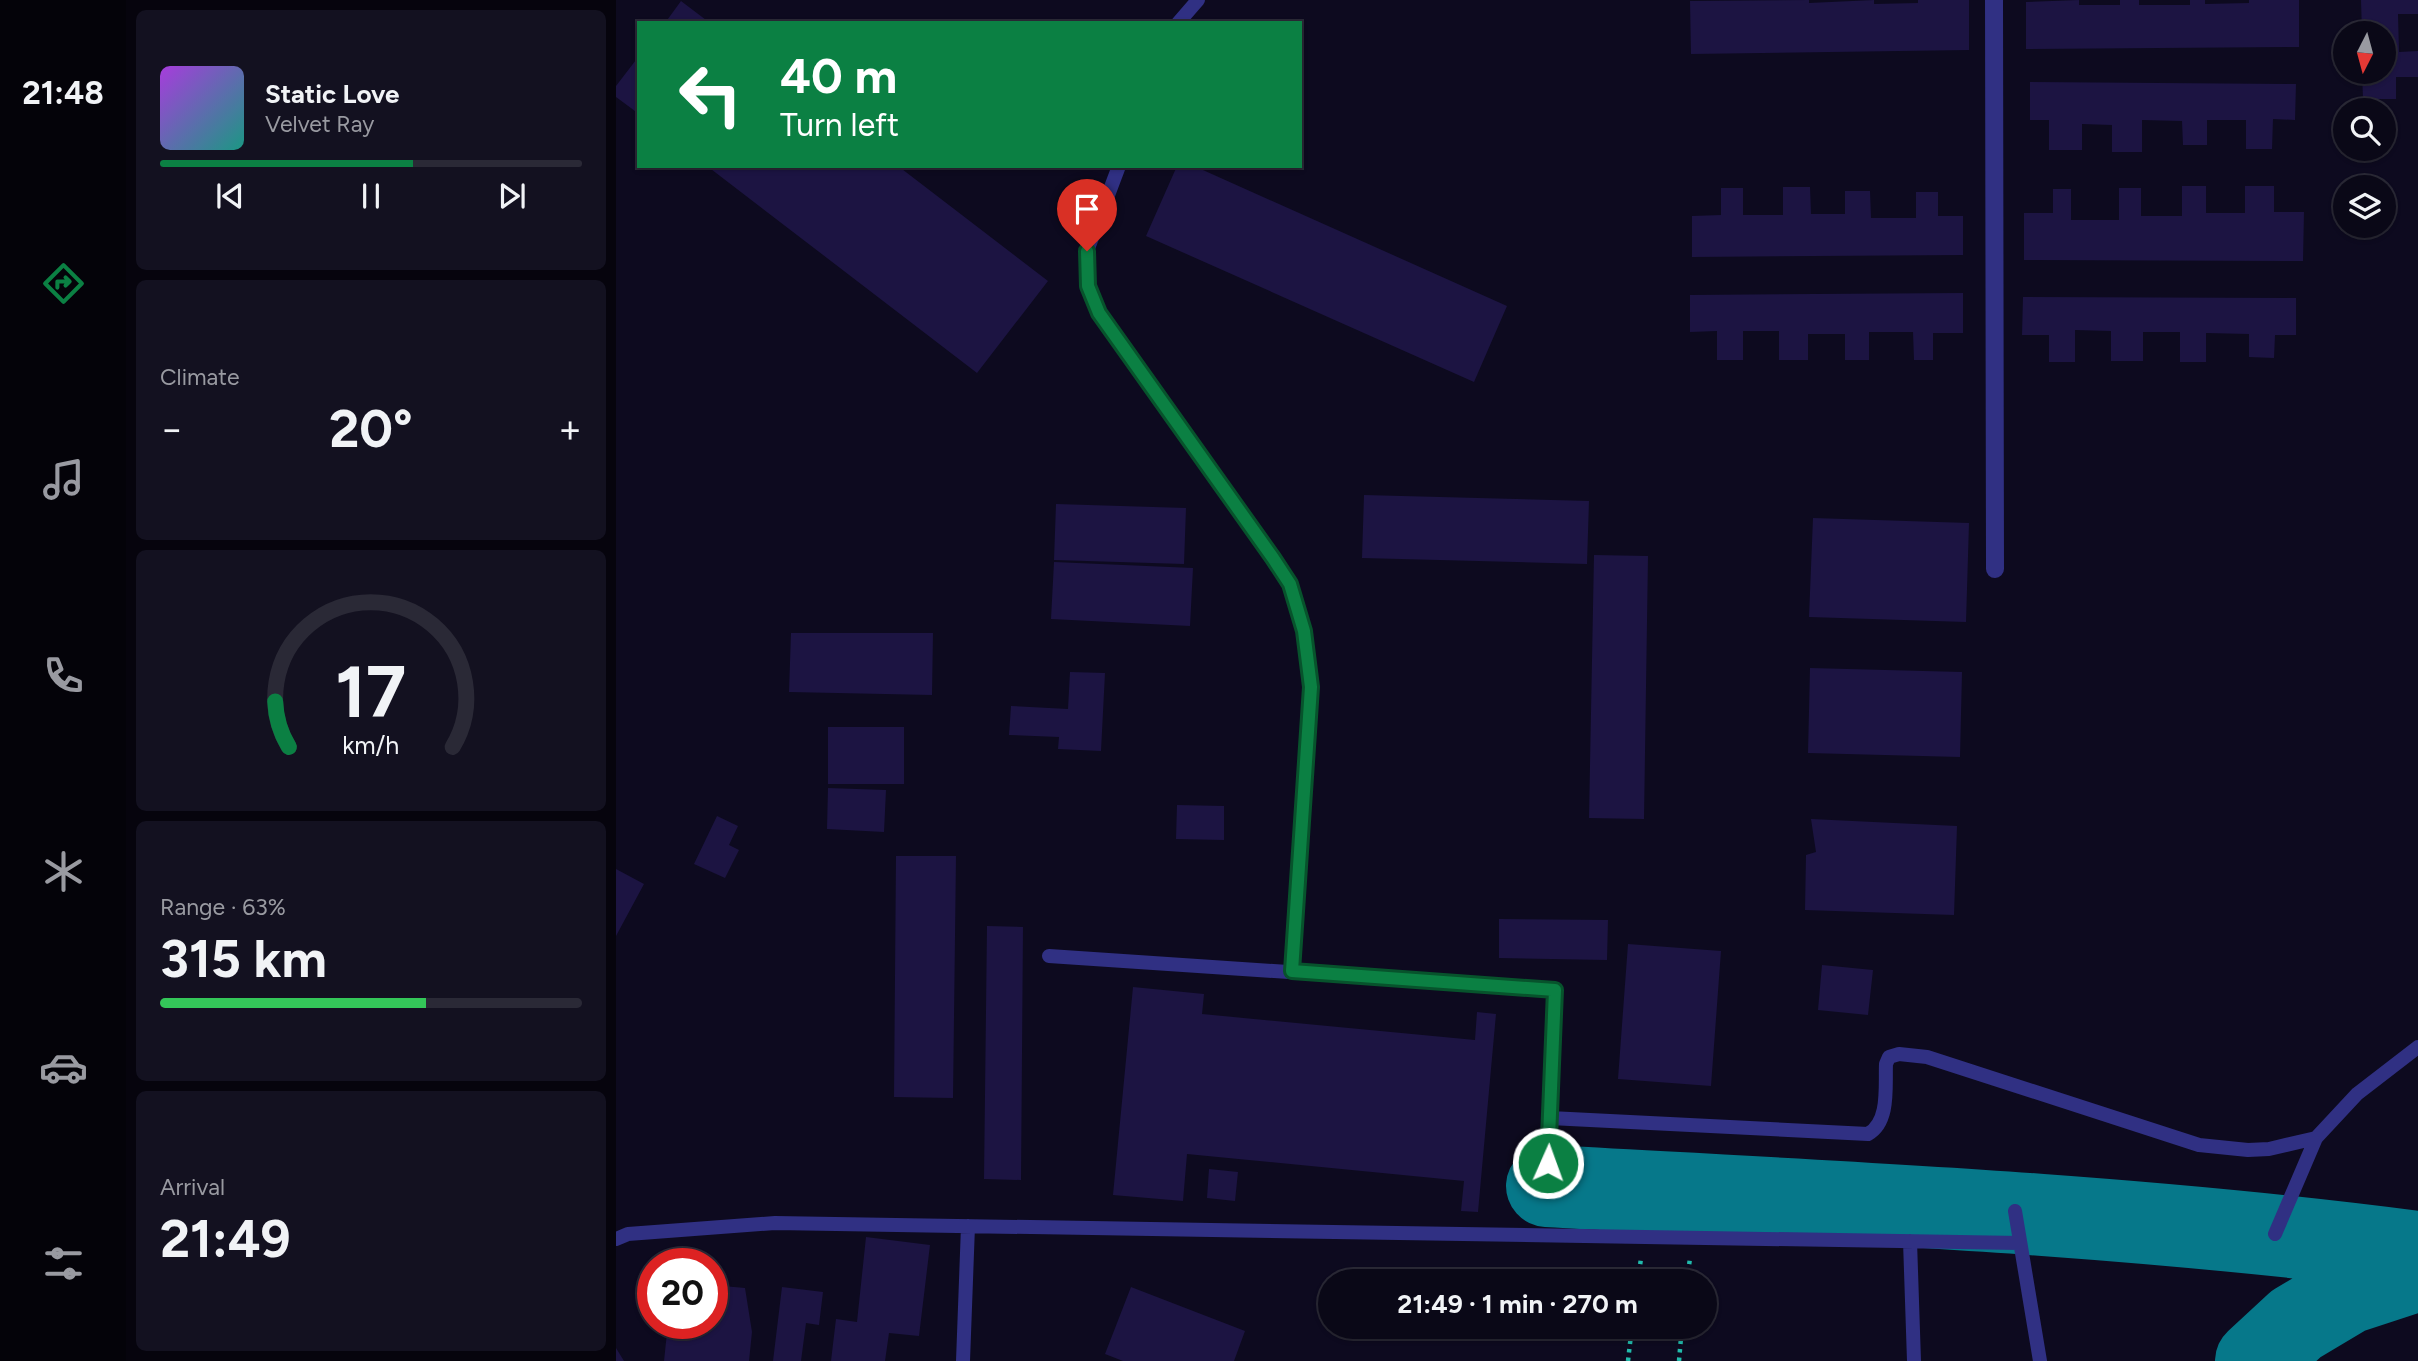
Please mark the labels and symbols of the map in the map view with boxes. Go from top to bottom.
north arrow [2333,21,2396,84]
pin [1057,179,1117,251]
position arrow [1511,1126,1585,1200]
speed limit sign: 20 [637,1248,728,1339]

